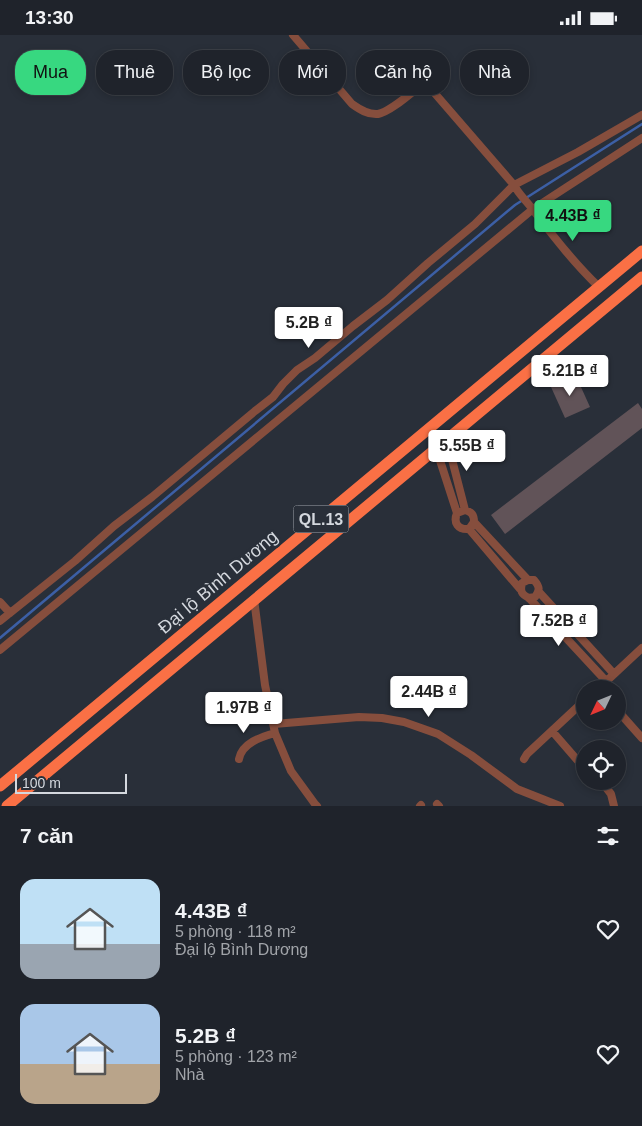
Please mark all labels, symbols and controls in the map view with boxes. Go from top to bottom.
text: 13:30 [25,7,74,28]
chip: Mua [15,50,86,95]
chip: Thuê [96,50,173,95]
chip: Bộ lọc [183,50,269,95]
chip: Mới [279,50,346,95]
chip: Căn hộ [356,50,450,95]
chip: Nhà [460,50,529,95]
pin: 4.43B ₫ [527,199,619,242]
text: 4.43B ₫ [545,207,601,224]
pin: 5.2B ₫ [268,307,350,349]
text: 5.2B ₫ [286,314,332,331]
pin: 5.21B ₫ [524,355,616,397]
text: 5.21B ₫ [542,362,598,379]
pin: 5.55B ₫ [421,429,513,472]
text: 5.55B ₫ [439,437,495,454]
road number: QL.13 [294,505,348,533]
street label: Đại lộ Bình Dương [154,526,282,638]
pin: 7.52B ₫ [513,605,605,647]
text: 7.52B ₫ [531,612,587,629]
pin: 2.44B ₫ [383,675,475,718]
north arrow [576,680,626,730]
map controls [576,680,626,790]
text: 2.44B ₫ [401,683,457,700]
pin: 1.97B ₫ [198,691,290,734]
text: 1.97B ₫ [216,699,272,716]
button: locate [576,740,626,790]
scale bar [15,771,128,794]
text: 100 m [22,775,61,791]
icon: filters [594,822,622,850]
text: 7 căn [20,824,74,847]
icon: home [60,899,120,959]
text: 4.43B ₫ [175,899,248,922]
icon: heart [594,915,622,943]
text: 5 phòng · 118 m² [175,923,296,940]
text: Đại lộ Bình Dương [175,941,308,958]
icon: home [60,1024,120,1084]
text: 5.2B ₫ [175,1024,236,1047]
icon: heart [594,1040,622,1068]
text: 5 phòng · 123 m² [175,1048,297,1065]
text: Nhà [175,1066,204,1083]

